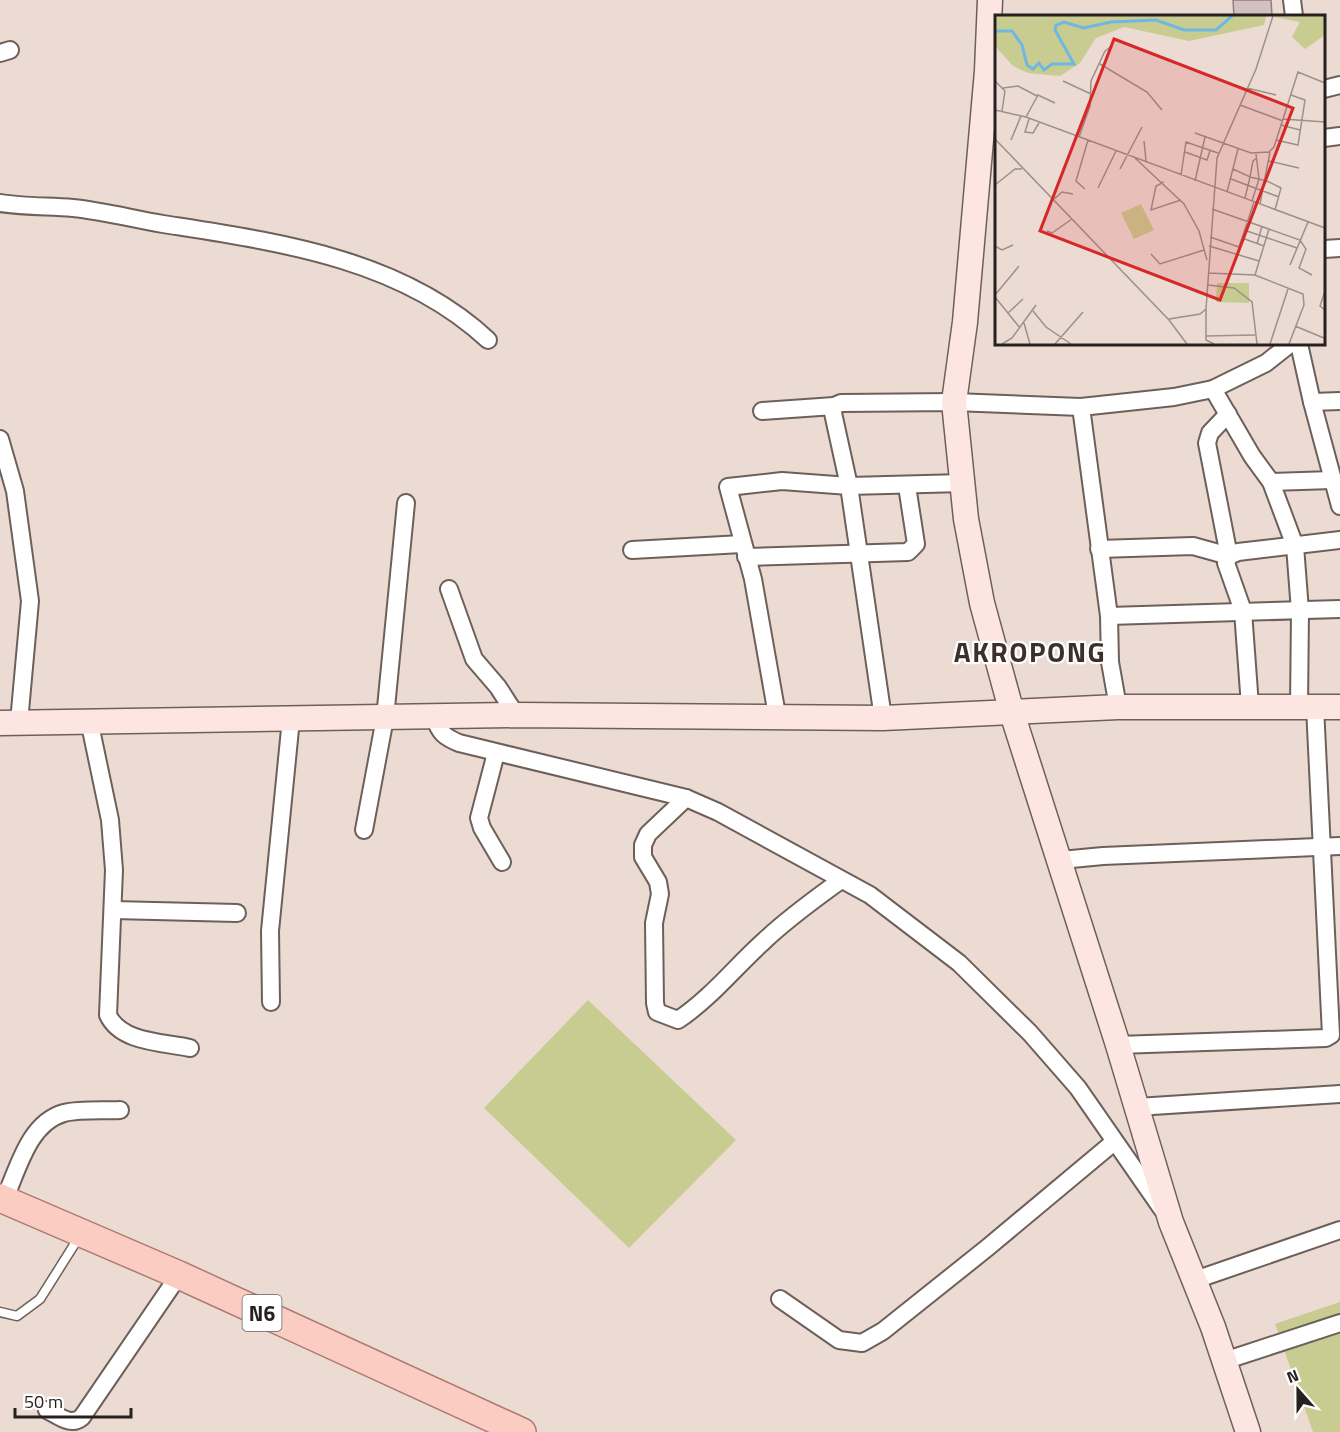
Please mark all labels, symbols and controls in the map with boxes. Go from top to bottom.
inset map [995,15,1325,345]
district label: AKROPONG [954,630,1106,673]
road number: N6 [242,1295,282,1331]
north arrow [1268,1360,1328,1420]
text: N [1283,1363,1302,1389]
scale bar [15,1381,130,1419]
text: 50 m [24,1388,63,1415]

